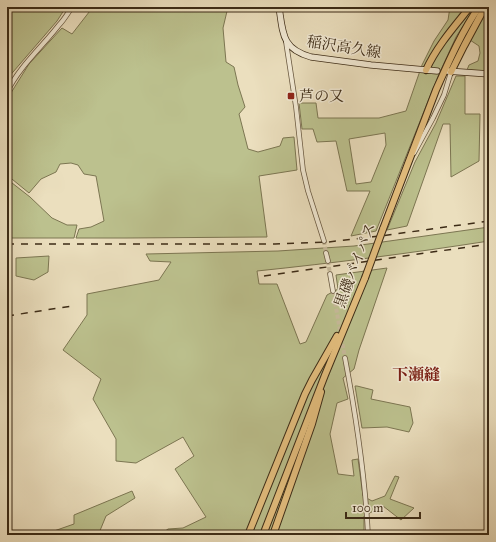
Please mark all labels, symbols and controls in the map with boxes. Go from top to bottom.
street label: 稲沢高久線 [306,32,382,62]
place label: 芦の又 [299,87,344,105]
marker: 芦の又 [286,91,296,101]
street label: 黒磯バイパス [331,220,379,310]
district label: 下瀬縫 [392,365,440,384]
scale bar [346,494,420,520]
text: 100 m [352,501,383,515]

